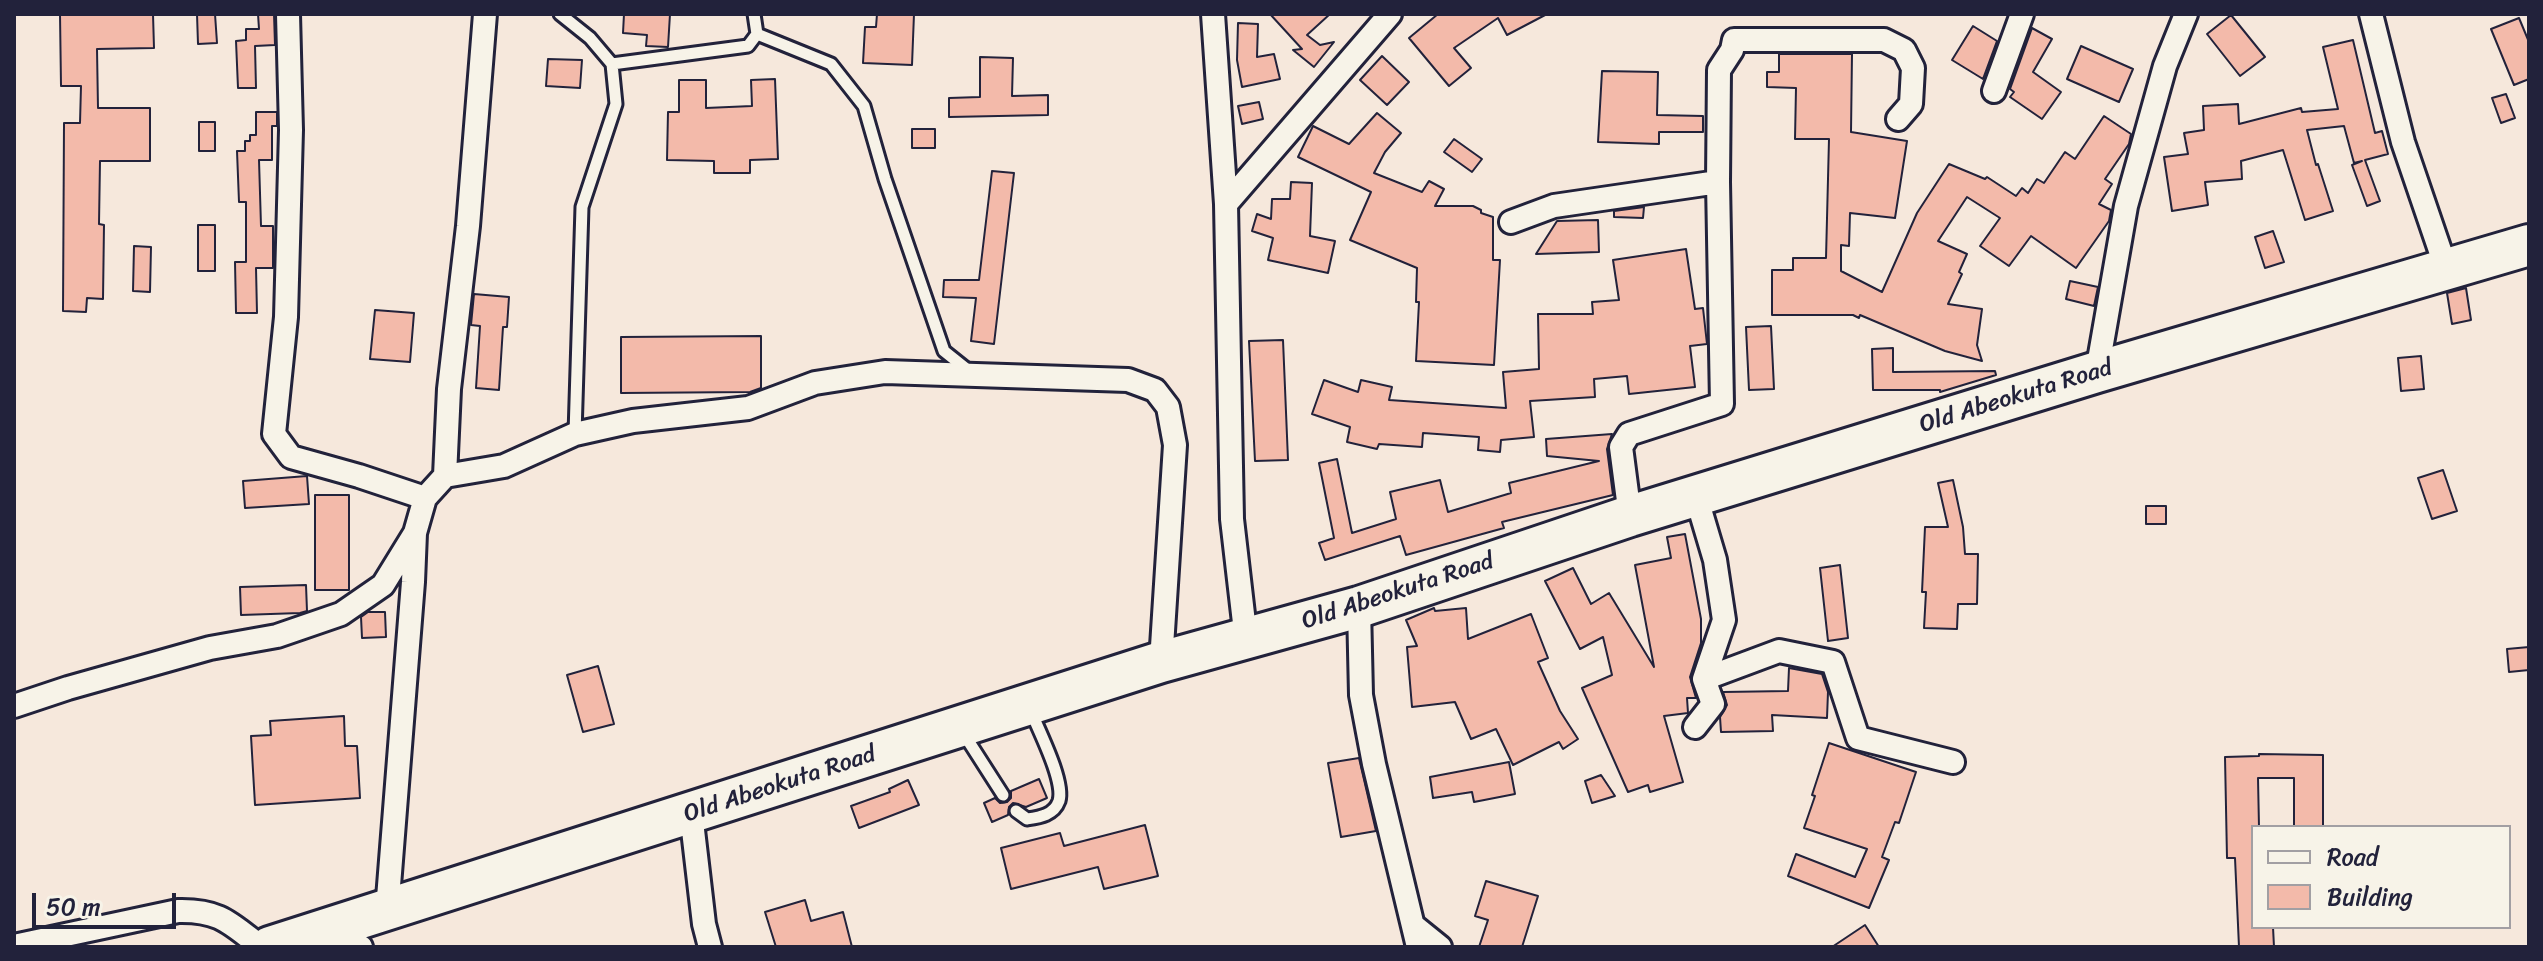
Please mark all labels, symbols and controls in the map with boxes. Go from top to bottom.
street label: Old Abeokuta Road [1916,354,2116,440]
street label: Old Abeokuta Road [1299,547,1497,637]
street label: Old Abeokuta Road [681,740,879,830]
legend [2251,825,2511,929]
text: Road [2327,836,2378,878]
text: Building [2327,876,2413,918]
scale bar [36,877,180,927]
text: 50 m [46,886,101,928]

